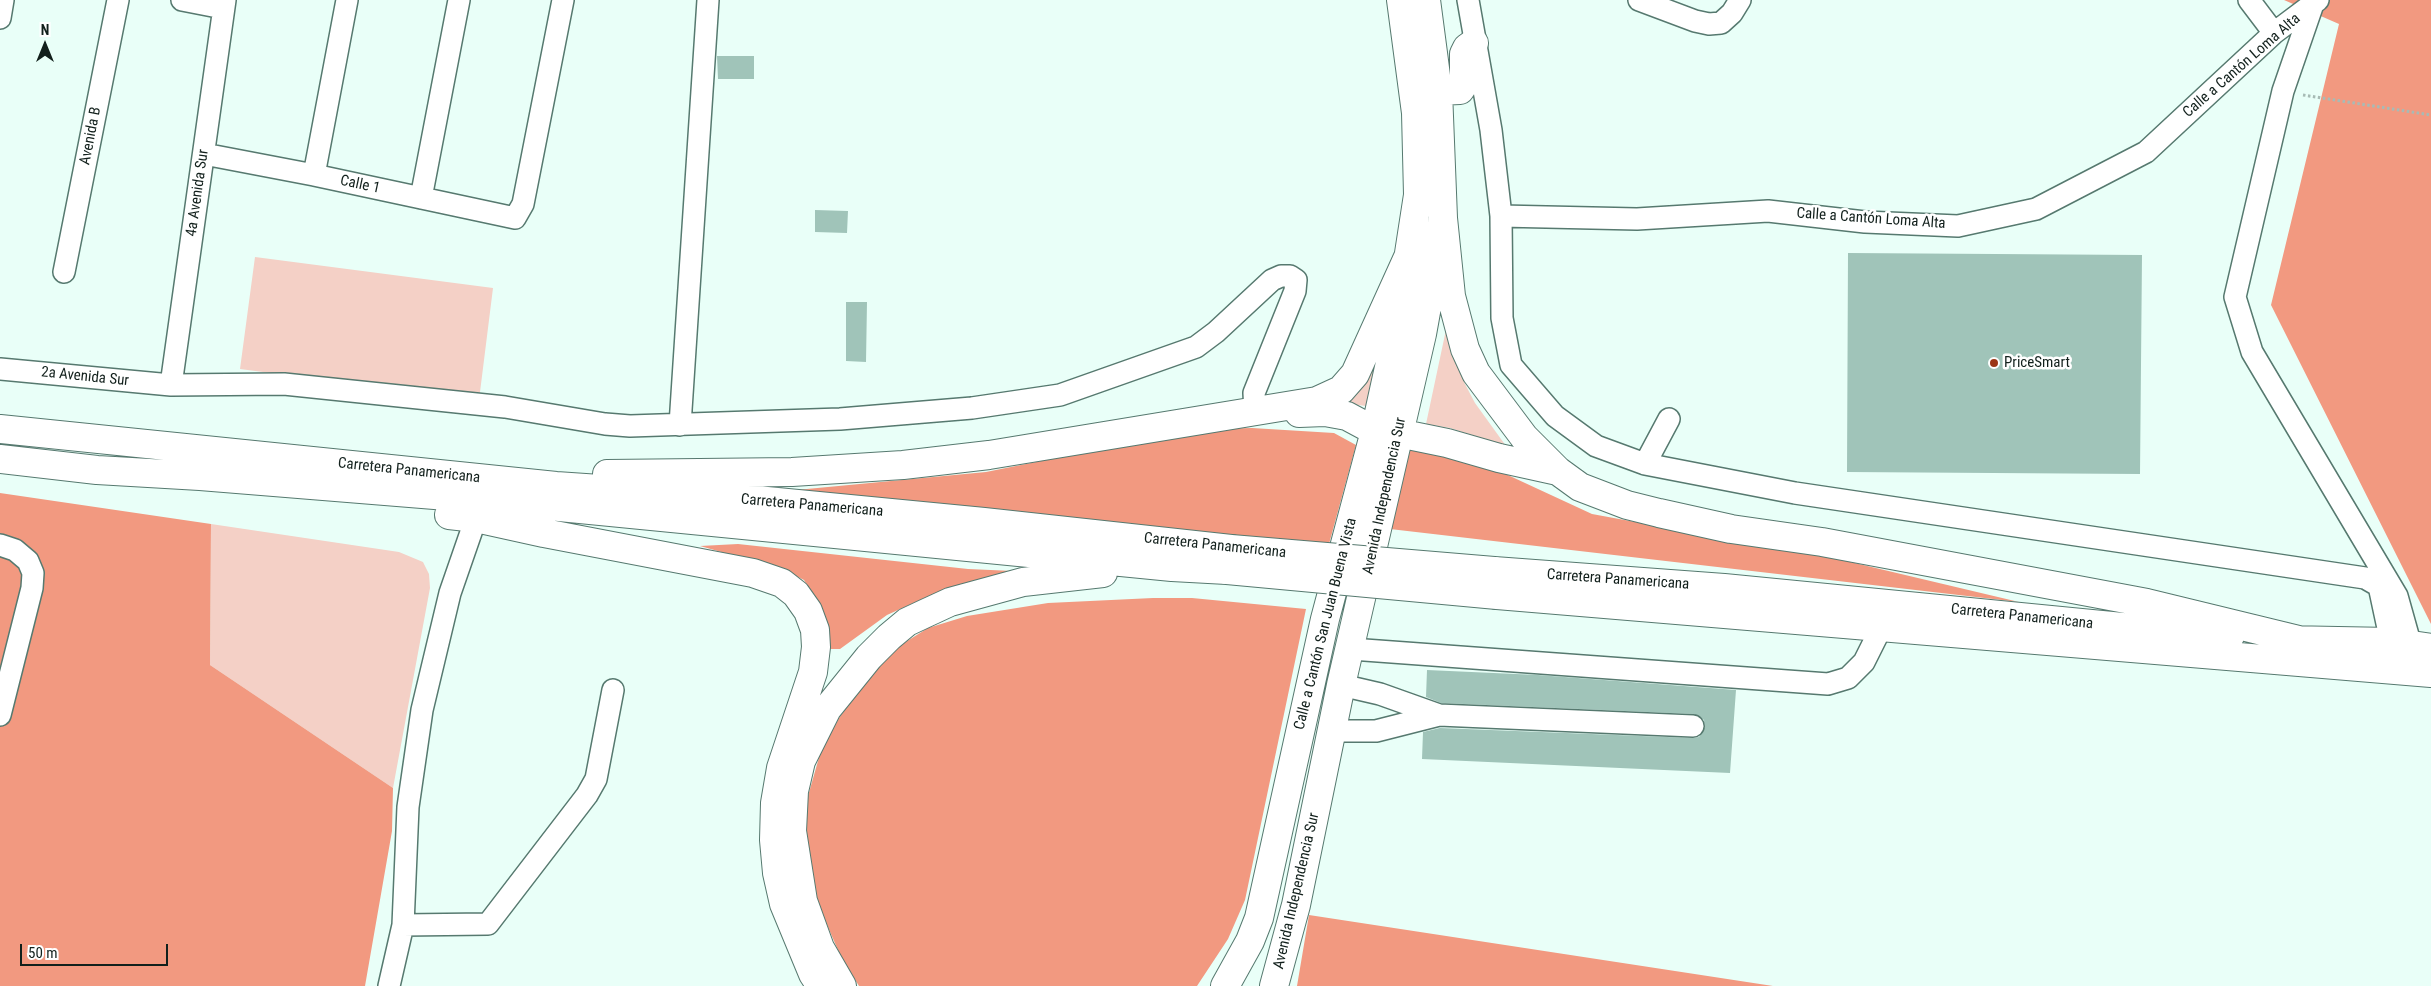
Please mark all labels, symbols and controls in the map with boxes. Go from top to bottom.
street label: Calle a Cantón Loma Alta [2180,10,2304,122]
north arrow [20,20,70,70]
text: N [41,22,49,38]
street label: Avenida B [77,106,105,166]
street label: 4a Avenida Sur [183,148,213,238]
street label: Calle 1 [338,172,382,198]
street label: Calle a Cantón Loma Alta [1796,205,1946,233]
place label: PriceSmart [2004,354,2070,372]
marker: PriceSmart [1988,357,2000,369]
street label: 2a Avenida Sur [40,363,130,391]
street label: Avenida Independencia Sur [1360,416,1410,576]
street label: Carretera Panamericana [337,455,481,487]
street label: Carretera Panamericana [740,491,884,521]
street label: Calle a Cantón San Juan Buena Vista [1291,516,1361,732]
street label: Carretera Panamericana [1143,530,1287,562]
street label: Carretera Panamericana [1546,566,1690,594]
street label: Carretera Panamericana [1950,601,2094,633]
street label: Avenida Independencia Sur [1270,811,1324,971]
scale bar [22,934,170,966]
text: 50 m [28,944,58,962]

